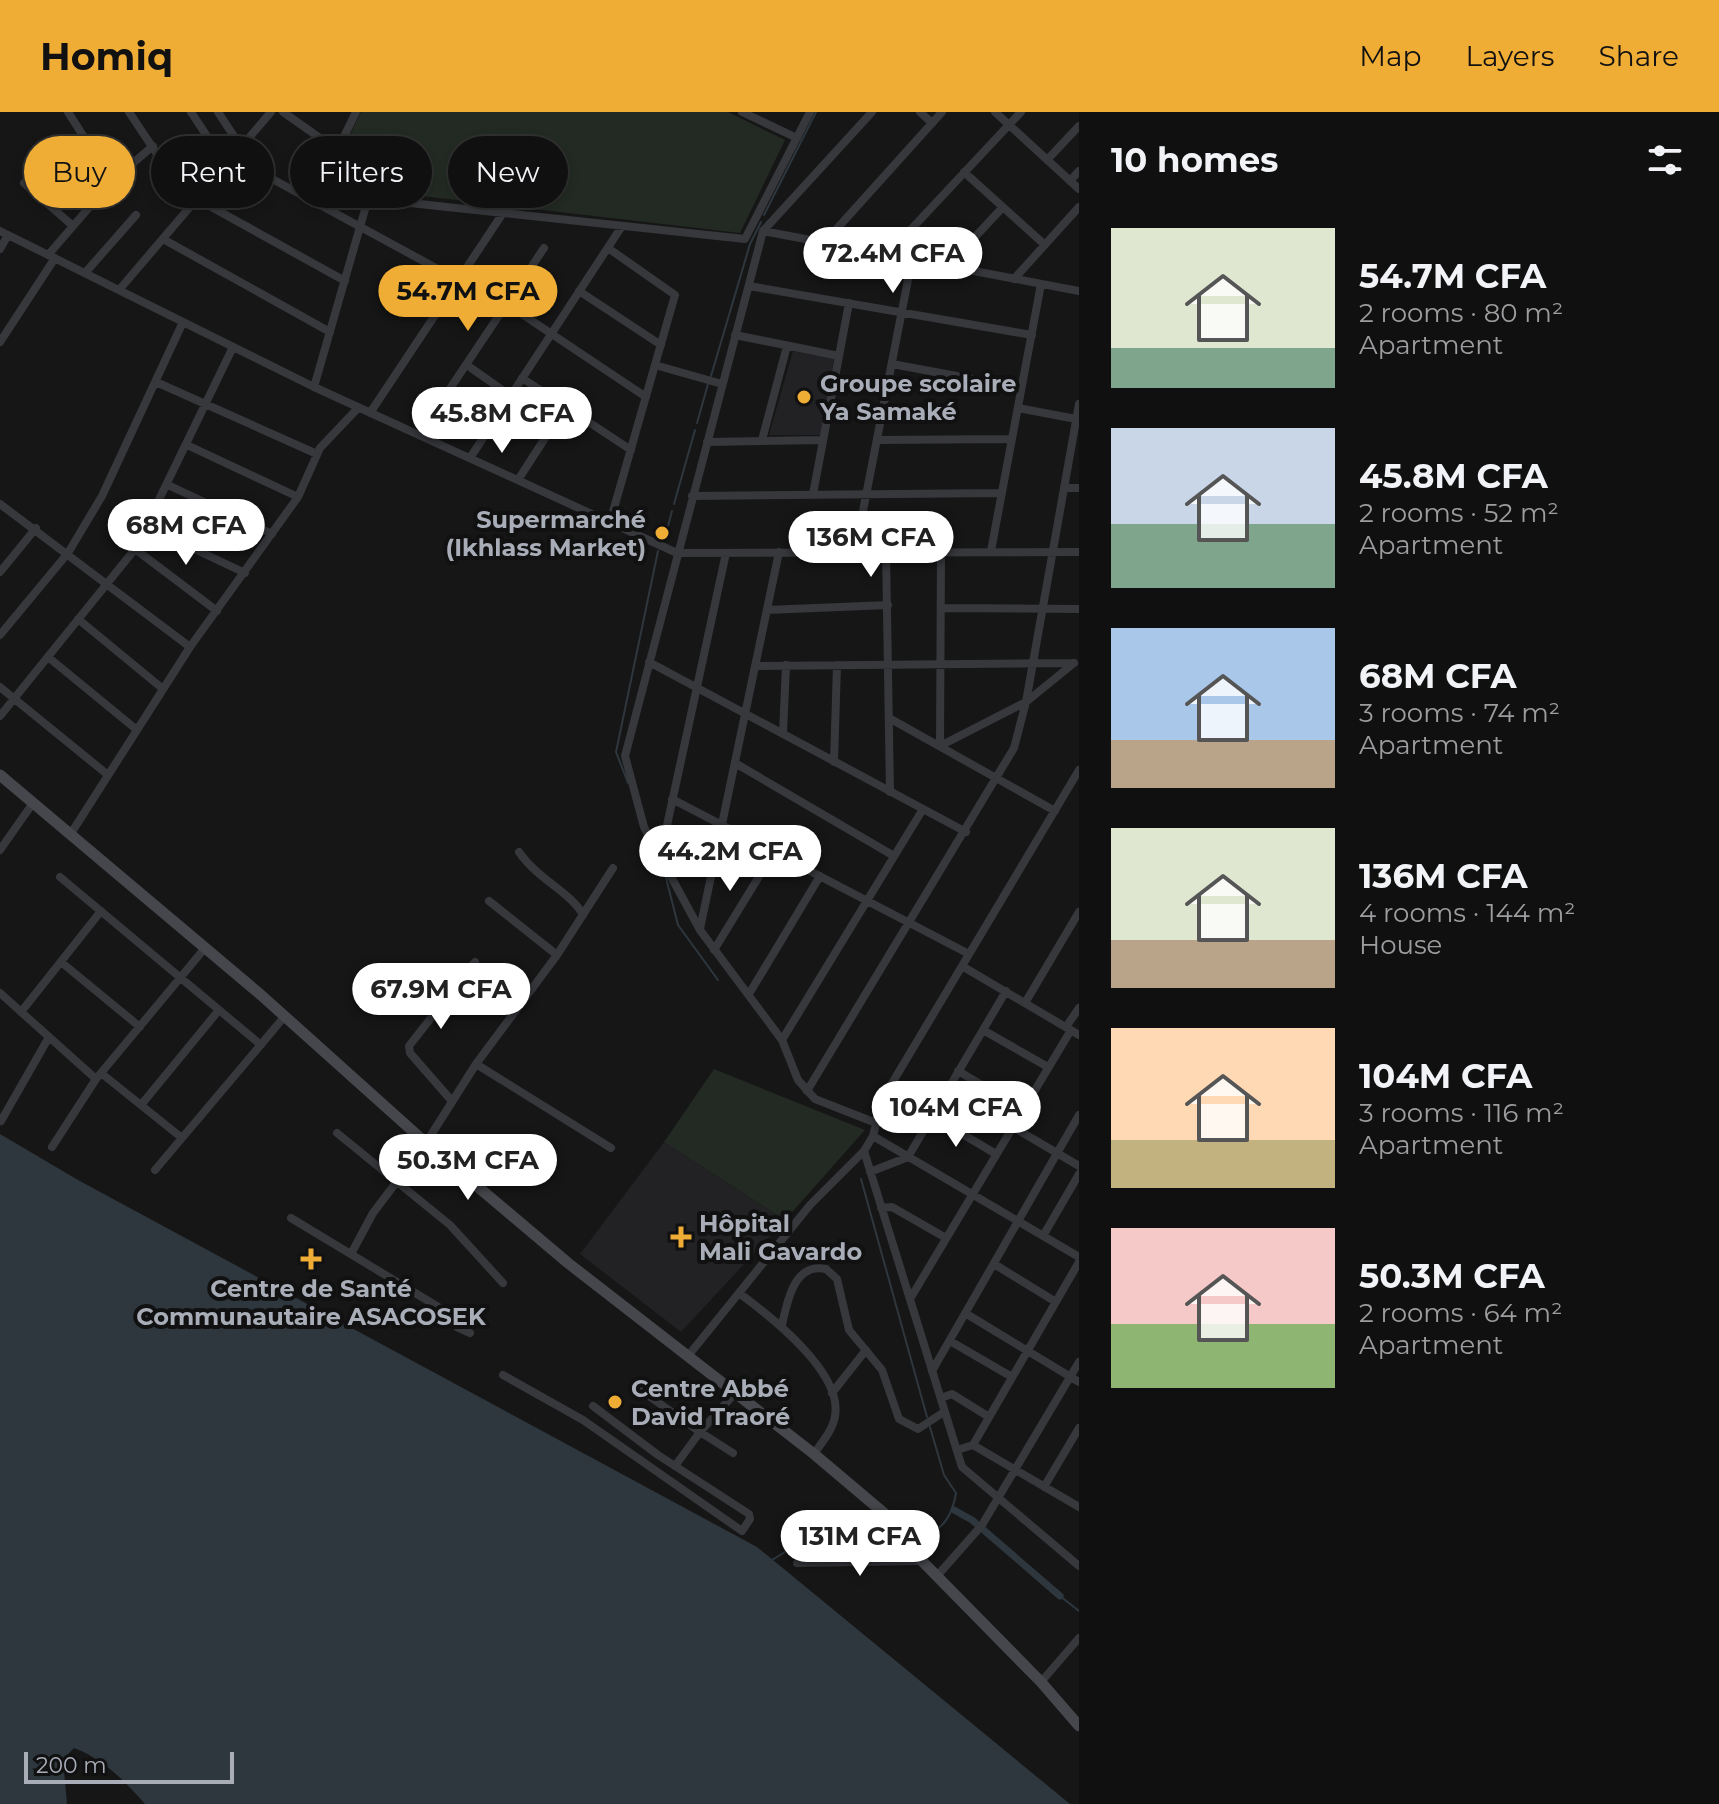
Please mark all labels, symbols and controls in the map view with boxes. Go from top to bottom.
text: Homiq [40,33,173,80]
text: Map [1359,39,1422,73]
text: Layers [1466,39,1555,73]
text: Share [1599,39,1679,73]
chip: Buy [24,136,135,208]
chip: Rent [151,136,274,208]
chip: Filters [290,136,432,208]
chip: New [448,136,568,208]
icon: filters [1643,138,1687,182]
text: 10 homes [1111,139,1278,181]
pin: 72.4M CFA [801,227,985,295]
text: 72.4M CFA [821,237,965,269]
text: 54.7M CFA [1359,255,1546,297]
icon: home [1175,260,1271,356]
pin: 54.7M CFA [376,265,560,333]
text: 54.7M CFA [396,275,540,307]
text: 2 rooms · 80 m² [1359,297,1563,329]
text: Apartment [1359,329,1503,361]
place label: Groupe scolaire Ya Samaké [819,369,1016,426]
pin: 45.8M CFA [410,387,594,455]
marker: Groupe scolaire Ya Samaké [795,388,813,406]
text: 45.8M CFA [430,397,574,429]
text: 45.8M CFA [1359,455,1548,497]
icon: home [1175,460,1271,556]
text: 2 rooms · 52 m² [1359,497,1559,529]
pin: 68M CFA [112,499,260,567]
place label: Supermarché (Ikhlass Market) [446,505,646,562]
text: 68M CFA [126,509,246,541]
pin: 136M CFA [788,511,954,579]
text: 136M CFA [807,521,935,553]
marker: Supermarché (Ikhlass Market) [653,524,671,542]
text: Apartment [1359,529,1503,561]
text: 68M CFA [1359,655,1517,697]
icon: home [1175,660,1271,756]
text: 3 rooms · 74 m² [1359,697,1560,729]
text: Apartment [1359,729,1503,761]
pin: 44.2M CFA [638,825,822,893]
text: 44.2M CFA [657,835,803,867]
text: 136M CFA [1359,855,1528,897]
icon: home [1175,860,1271,956]
text: 4 rooms · 144 m² [1359,897,1575,929]
text: House [1359,929,1442,961]
pin: 67.9M CFA [349,963,533,1031]
text: 67.9M CFA [370,973,512,1005]
text: 104M CFA [1359,1055,1532,1097]
icon: home [1175,1060,1271,1156]
pin: 104M CFA [873,1081,1039,1149]
text: 104M CFA [890,1091,1022,1123]
text: 3 rooms · 116 m² [1359,1097,1564,1129]
text: Apartment [1359,1129,1503,1161]
pin: 50.3M CFA [376,1134,560,1202]
text: 50.3M CFA [397,1144,539,1176]
place label: Hôpital Mali Gavardo [699,1209,862,1266]
marker: Hôpital Mali Gavardo [670,1226,692,1248]
marker: Centre de Santé Communautaire ASACOSEK [300,1248,322,1270]
text: 50.3M CFA [1359,1255,1545,1297]
icon: home [1175,1260,1271,1356]
place label: Centre de Santé Communautaire ASACOSEK [136,1274,487,1331]
text: 2 rooms · 64 m² [1359,1297,1562,1329]
text: Apartment [1359,1329,1503,1361]
place label: Centre Abbé David Traoré [631,1374,790,1431]
marker: Centre Abbé David Traoré [606,1393,624,1411]
pin: 131M CFA [777,1510,943,1578]
text: 131M CFA [799,1520,921,1552]
scale bar [24,1748,234,1784]
text: 200 m [36,1752,107,1779]

